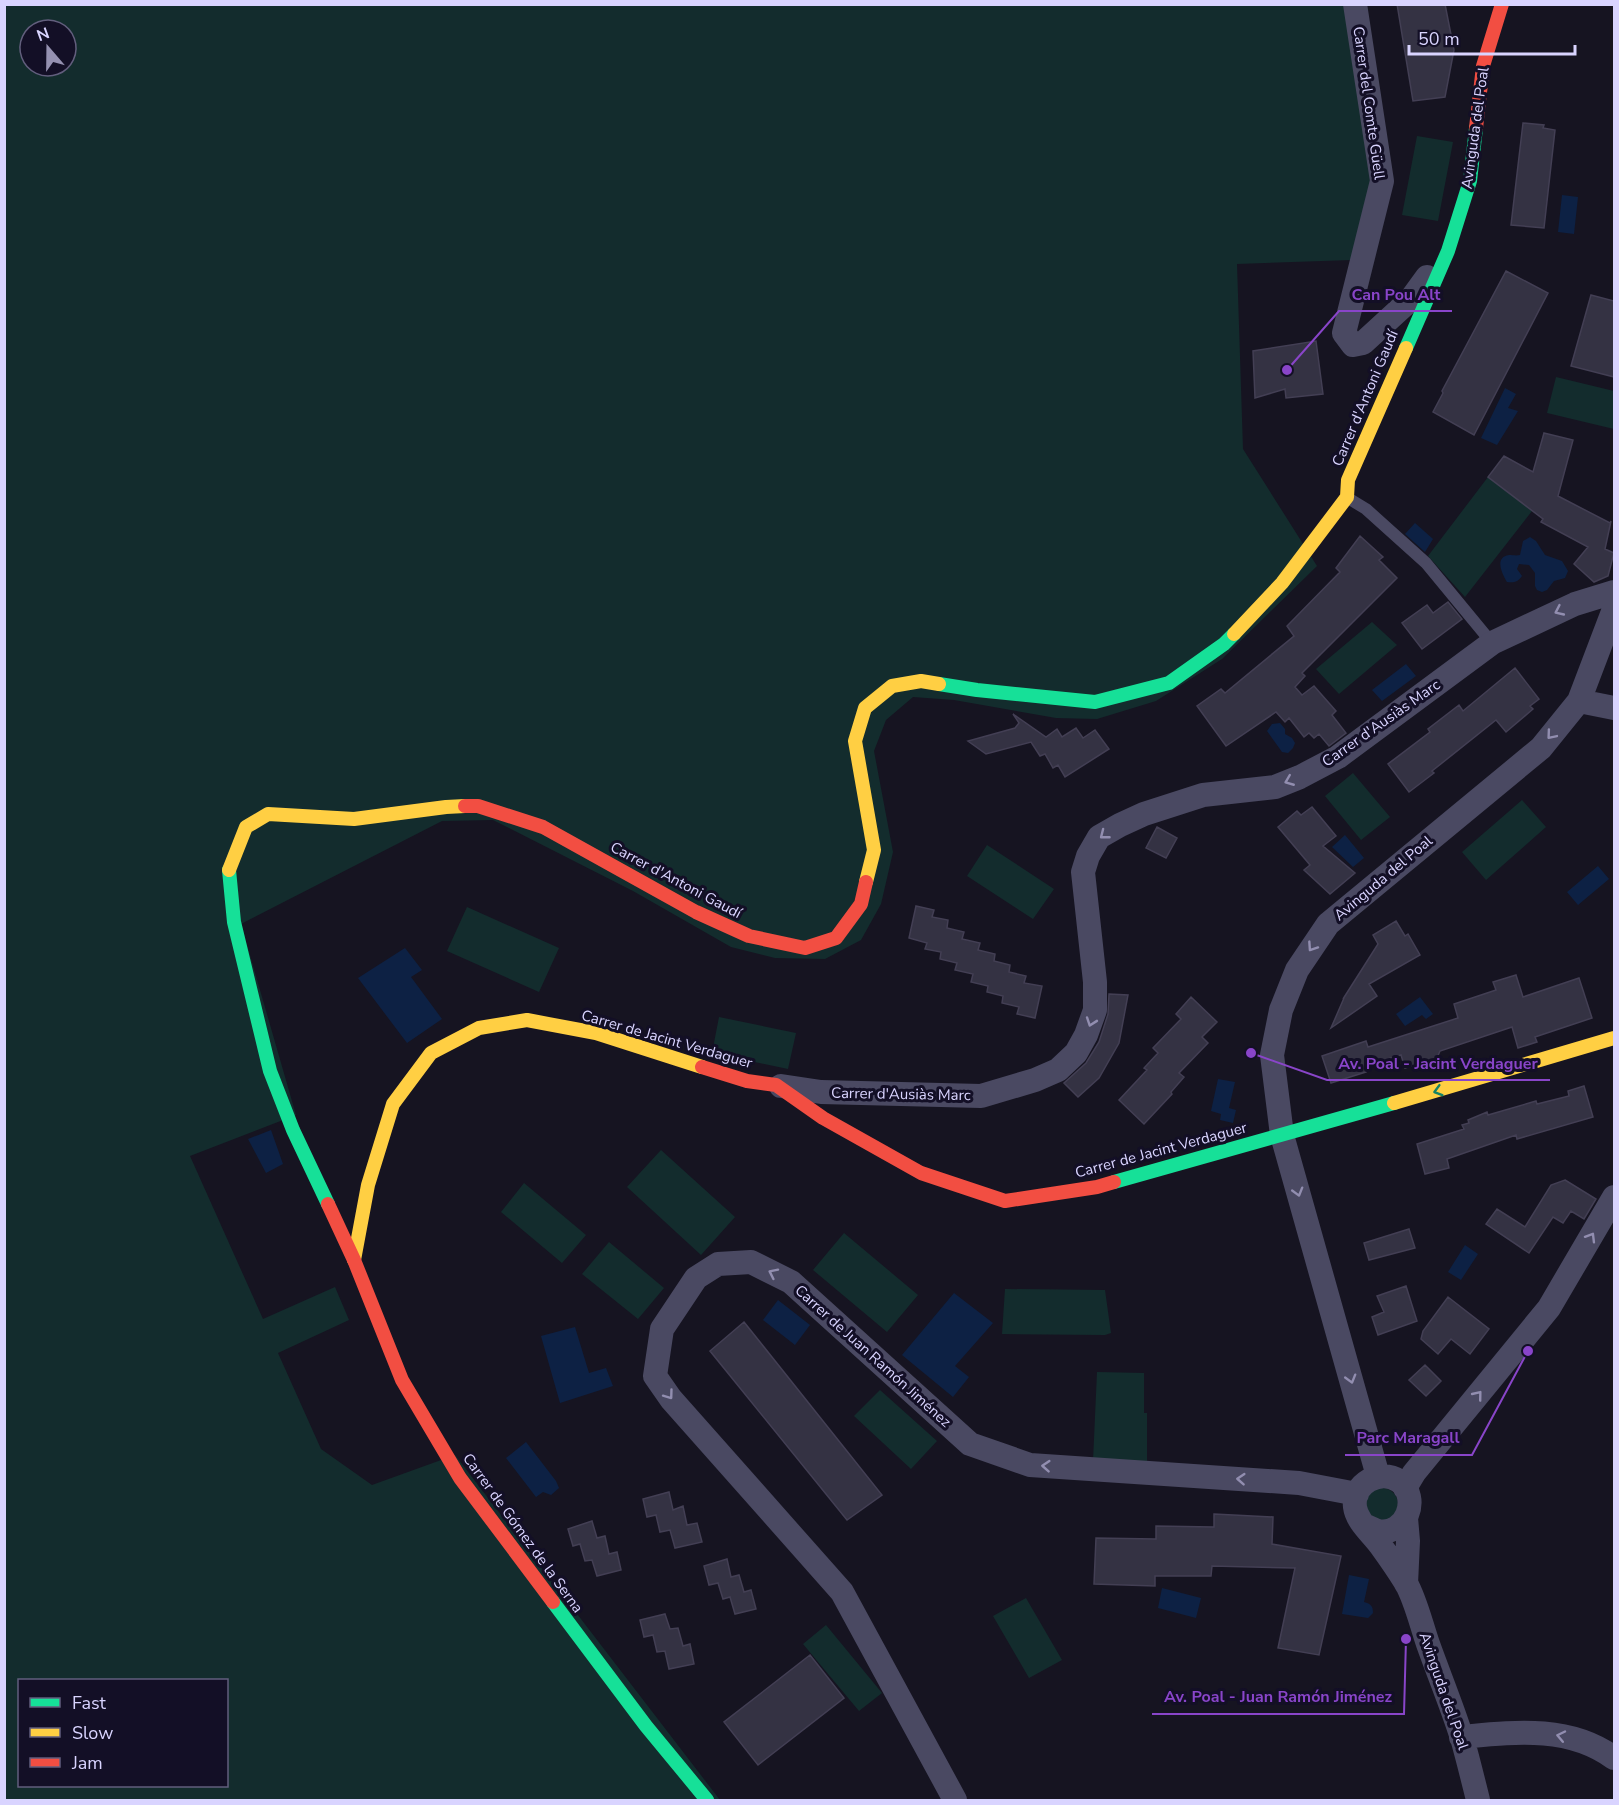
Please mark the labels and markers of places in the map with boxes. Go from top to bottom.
callout: Can Pou Alt [1339,277,1452,311]
callout: Av. Poal - Jacint Verdaguer [1327,1046,1550,1080]
callout: Parc Maragall [1345,1421,1472,1455]
callout: Av. Poal - Juan Ramón Jiménez [1152,1680,1404,1714]

